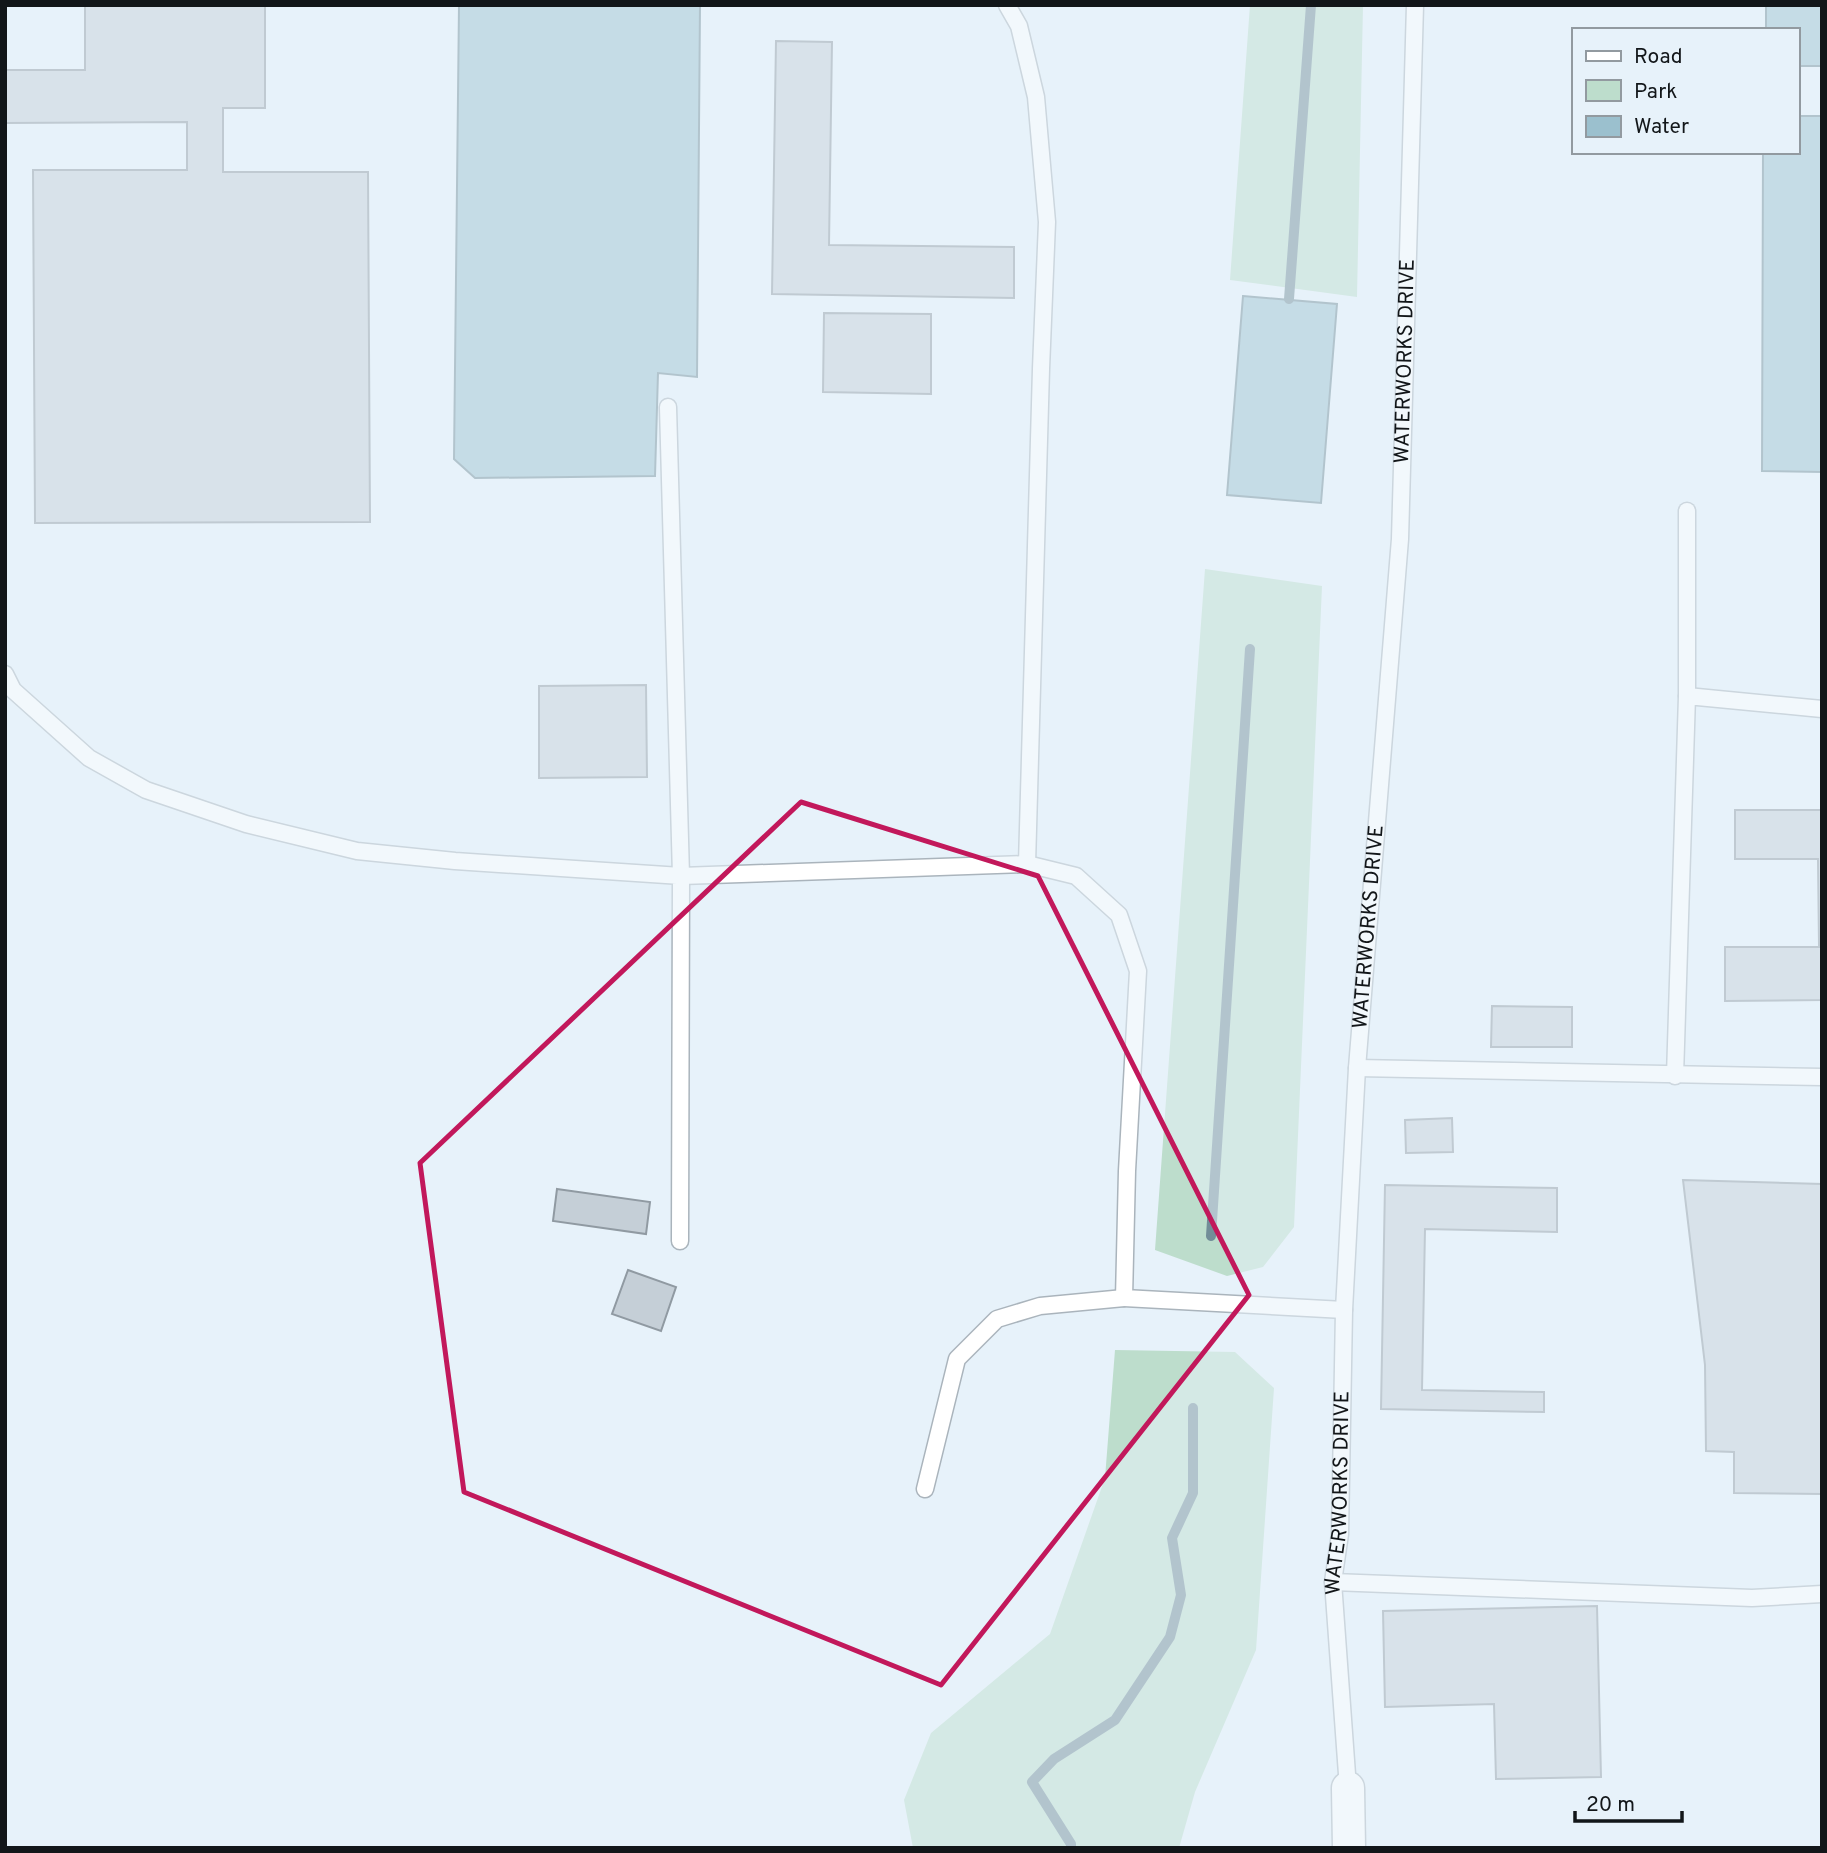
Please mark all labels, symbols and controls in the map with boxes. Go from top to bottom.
legend [1572,28,1799,154]
text: Road [1634,44,1683,71]
text: Park [1634,79,1677,106]
text: Water [1634,114,1689,141]
street label: WATERWORKS DRIVE [1389,259,1421,464]
street label: WATERWORKS DRIVE [1347,824,1390,1030]
street label: WATERWORKS DRIVE [1319,1391,1356,1596]
scale bar [1575,1780,1682,1824]
text: 20 m [1586,1792,1635,1819]

